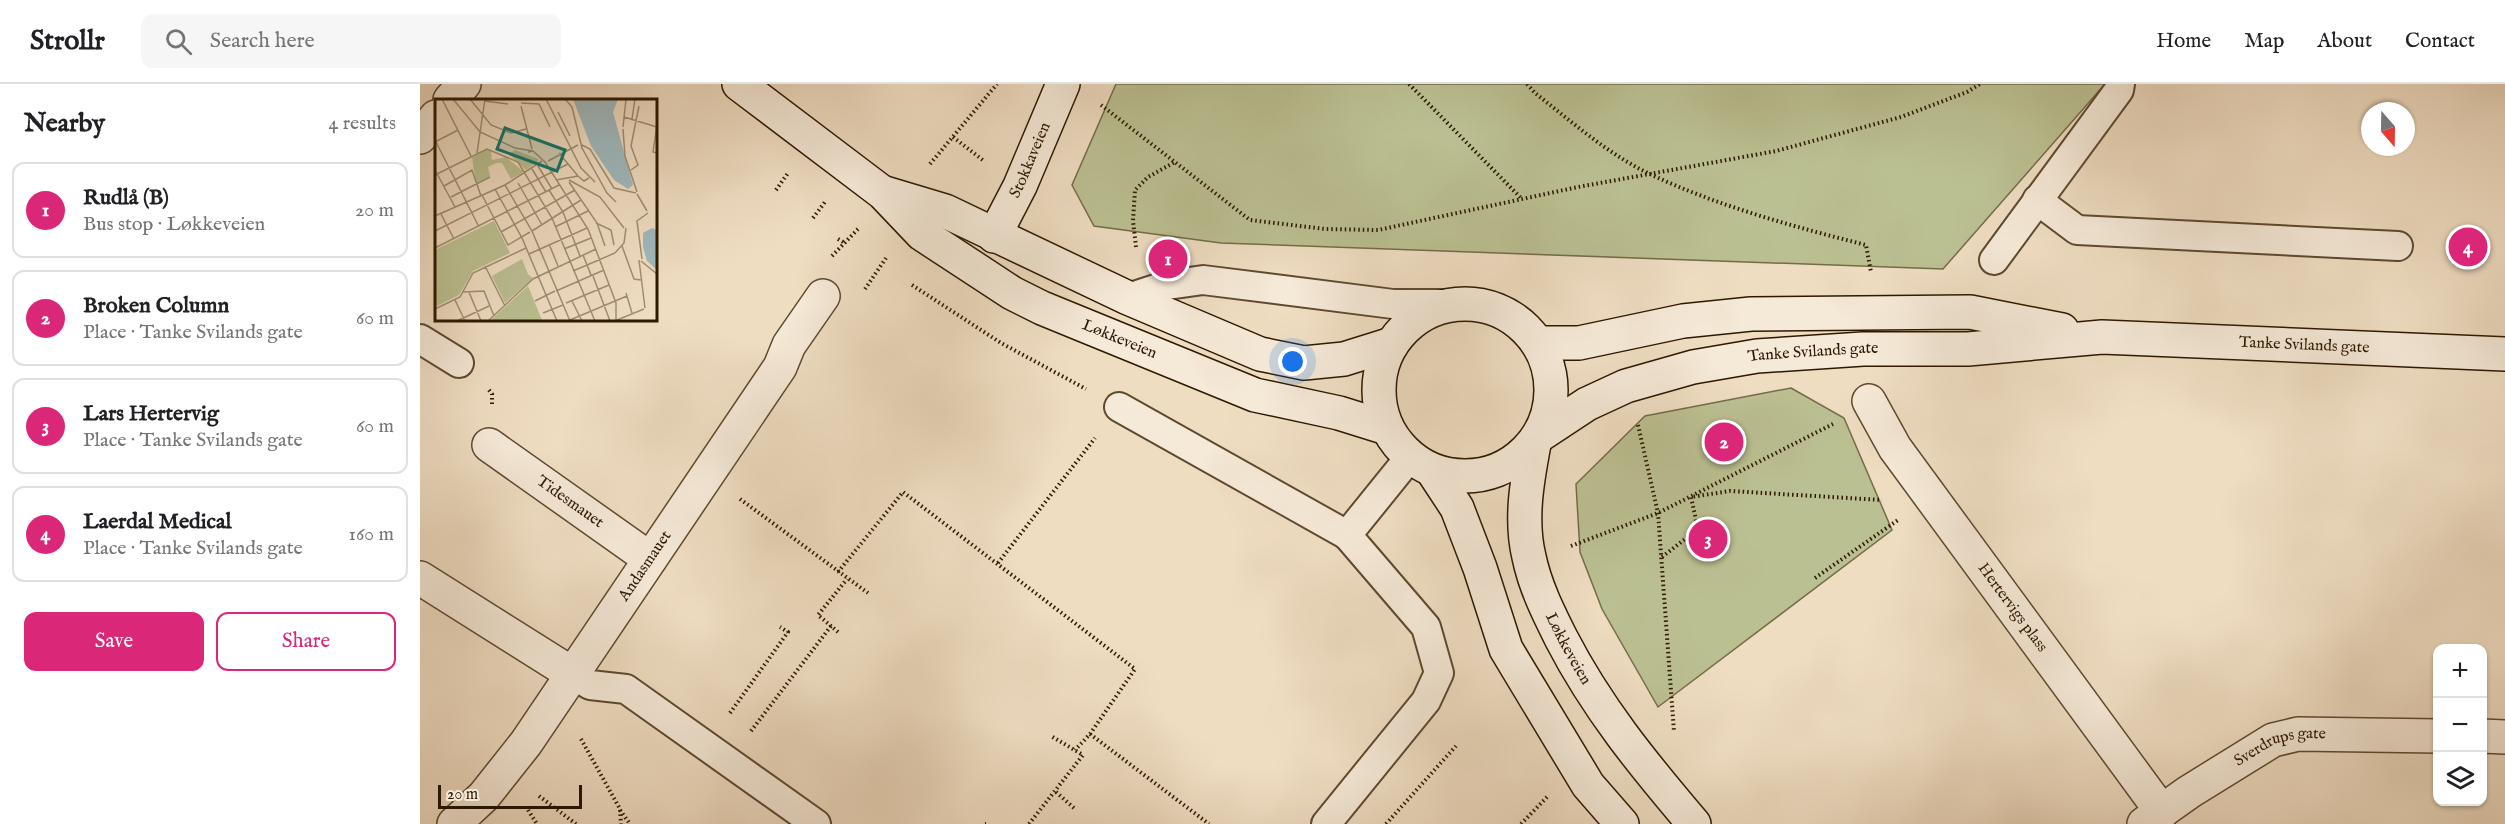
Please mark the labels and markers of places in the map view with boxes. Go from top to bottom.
pin: 4 [2448,224,2488,270]
pin: 1 [1148,236,1188,282]
pin: 2 [1704,420,1744,464]
pin: 3 [1688,516,1728,562]

